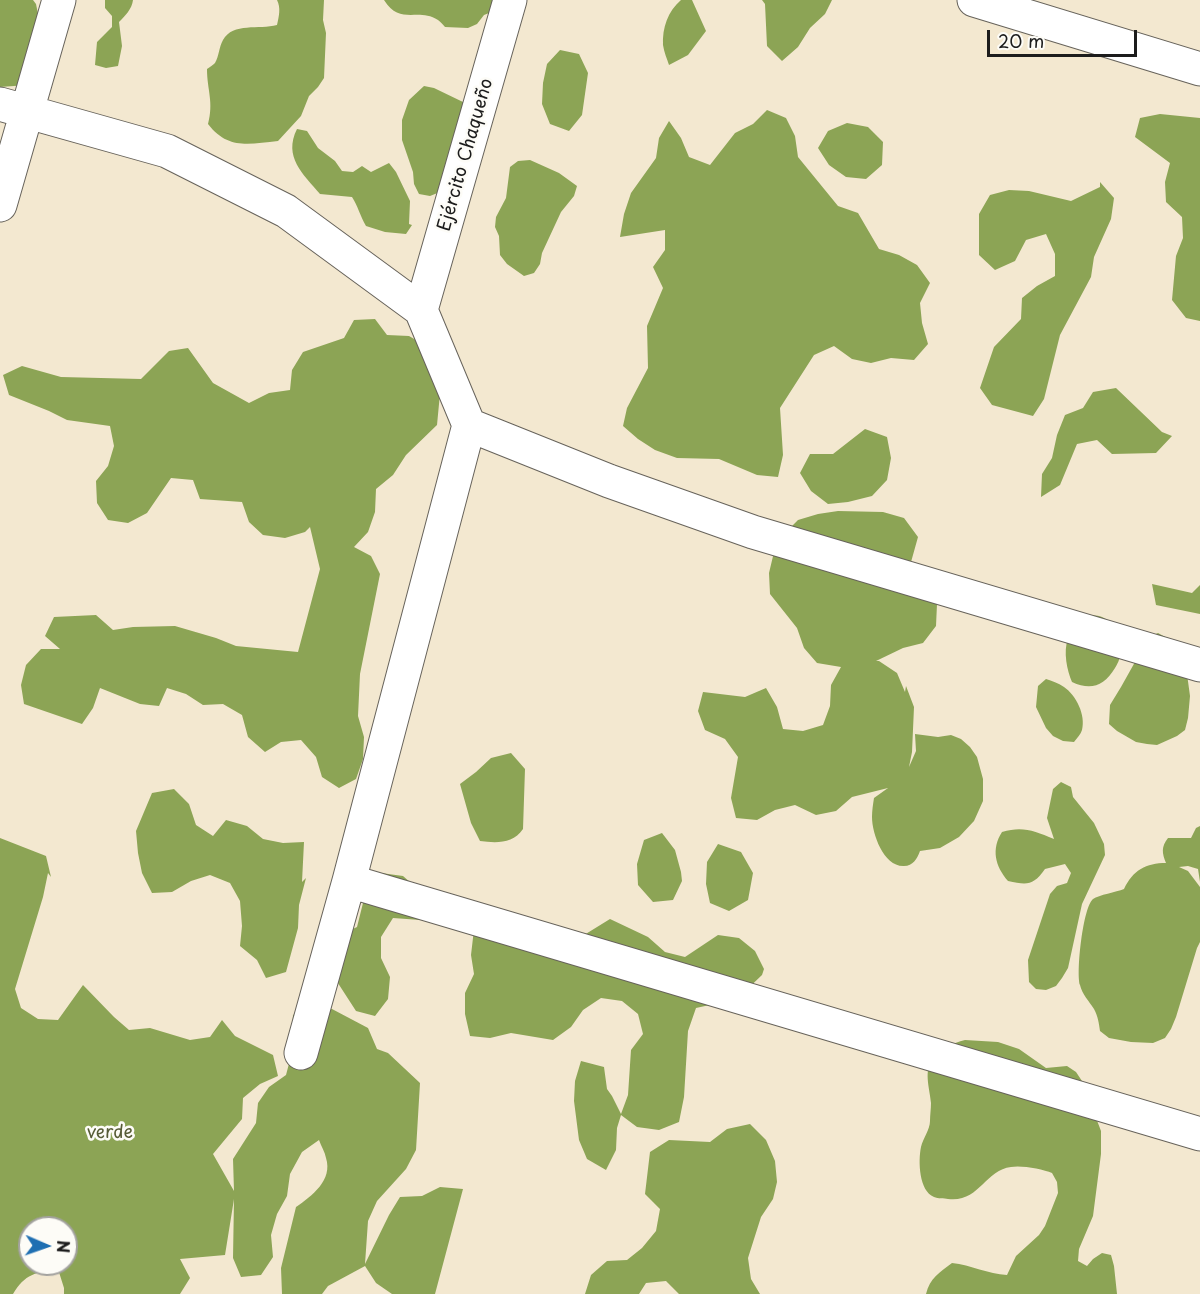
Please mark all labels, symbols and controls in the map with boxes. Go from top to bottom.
scale bar [990,18,1140,56]
text: 20 m [998,27,1044,54]
street label: Ejército Chaqueño [434,76,498,234]
park label: verde [87,1122,133,1144]
north arrow [18,1216,78,1276]
text: N [52,1240,76,1253]

